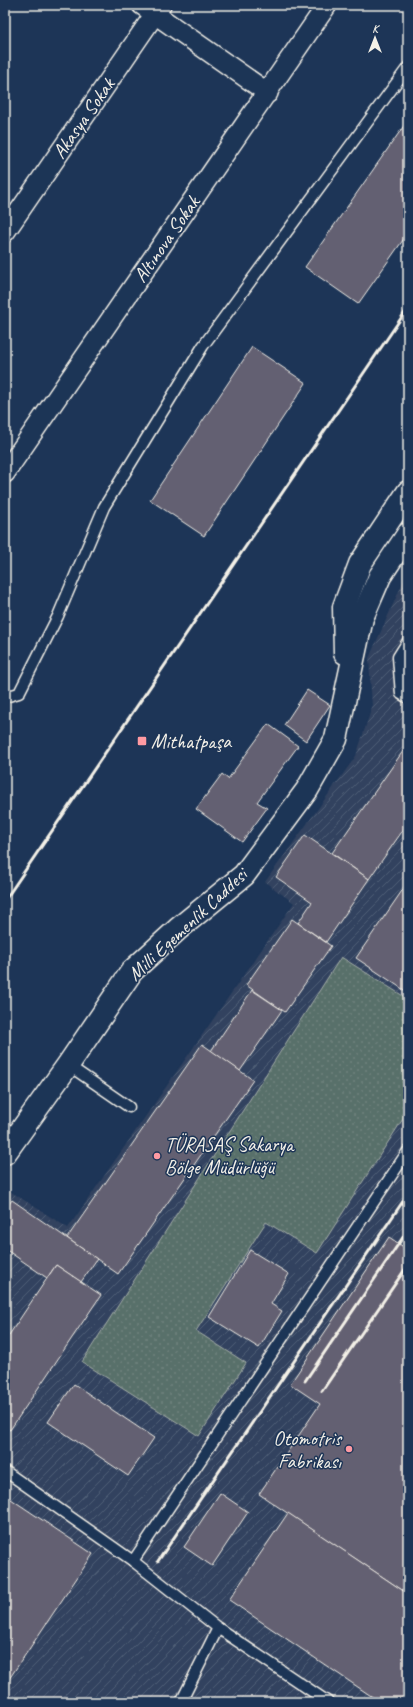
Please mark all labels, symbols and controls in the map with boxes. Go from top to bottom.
north arrow [355,18,395,58]
text: K [372,21,380,35]
street label: Akasya Sokak [47,72,121,163]
street label: Altınova Sokak [128,190,206,287]
place label: Mithatpaşa [151,729,232,754]
marker: Mithatpaşa [136,735,148,747]
street label: Milli Egemenlik Caddesi [122,861,254,986]
place label: TÜRASAŞ Sakarya Bölge Müdürlüğü [165,1132,295,1180]
marker: TÜRASAŞ Sakarya Bölge Müdürlüğü [152,1151,162,1161]
place label: Otomotris Fabrikası [273,1426,343,1474]
marker: Otomotris Fabrikası [344,1444,354,1454]

